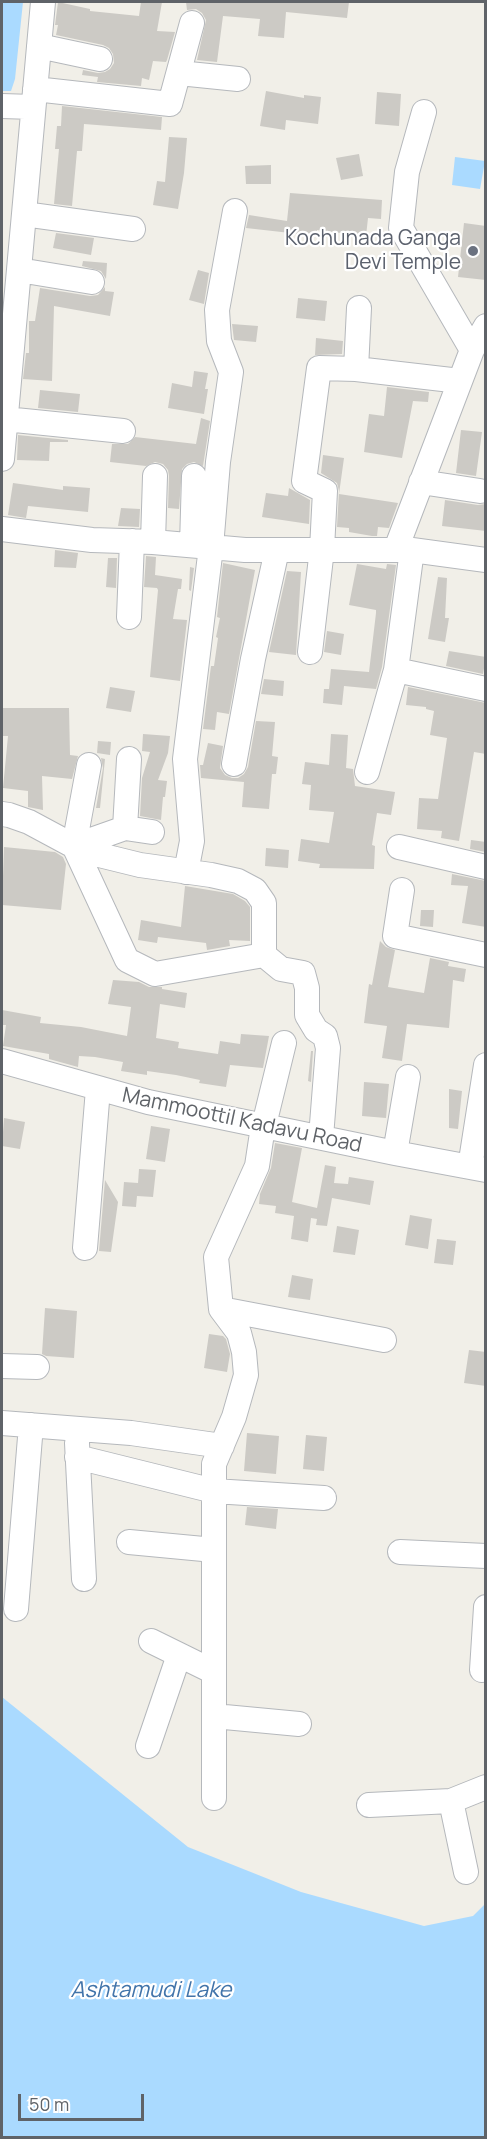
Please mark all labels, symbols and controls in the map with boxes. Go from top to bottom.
place label: Kochunada Ganga Devi Temple [285,226,461,276]
marker: Kochunada Ganga Devi Temple [466,244,480,258]
street label: Mammoottil Kadavu Road [120,1083,364,1159]
water label: Ashtamudi Lake [71,1978,231,2004]
scale bar [21,2082,147,2120]
text: 50 m [29,2092,69,2116]

